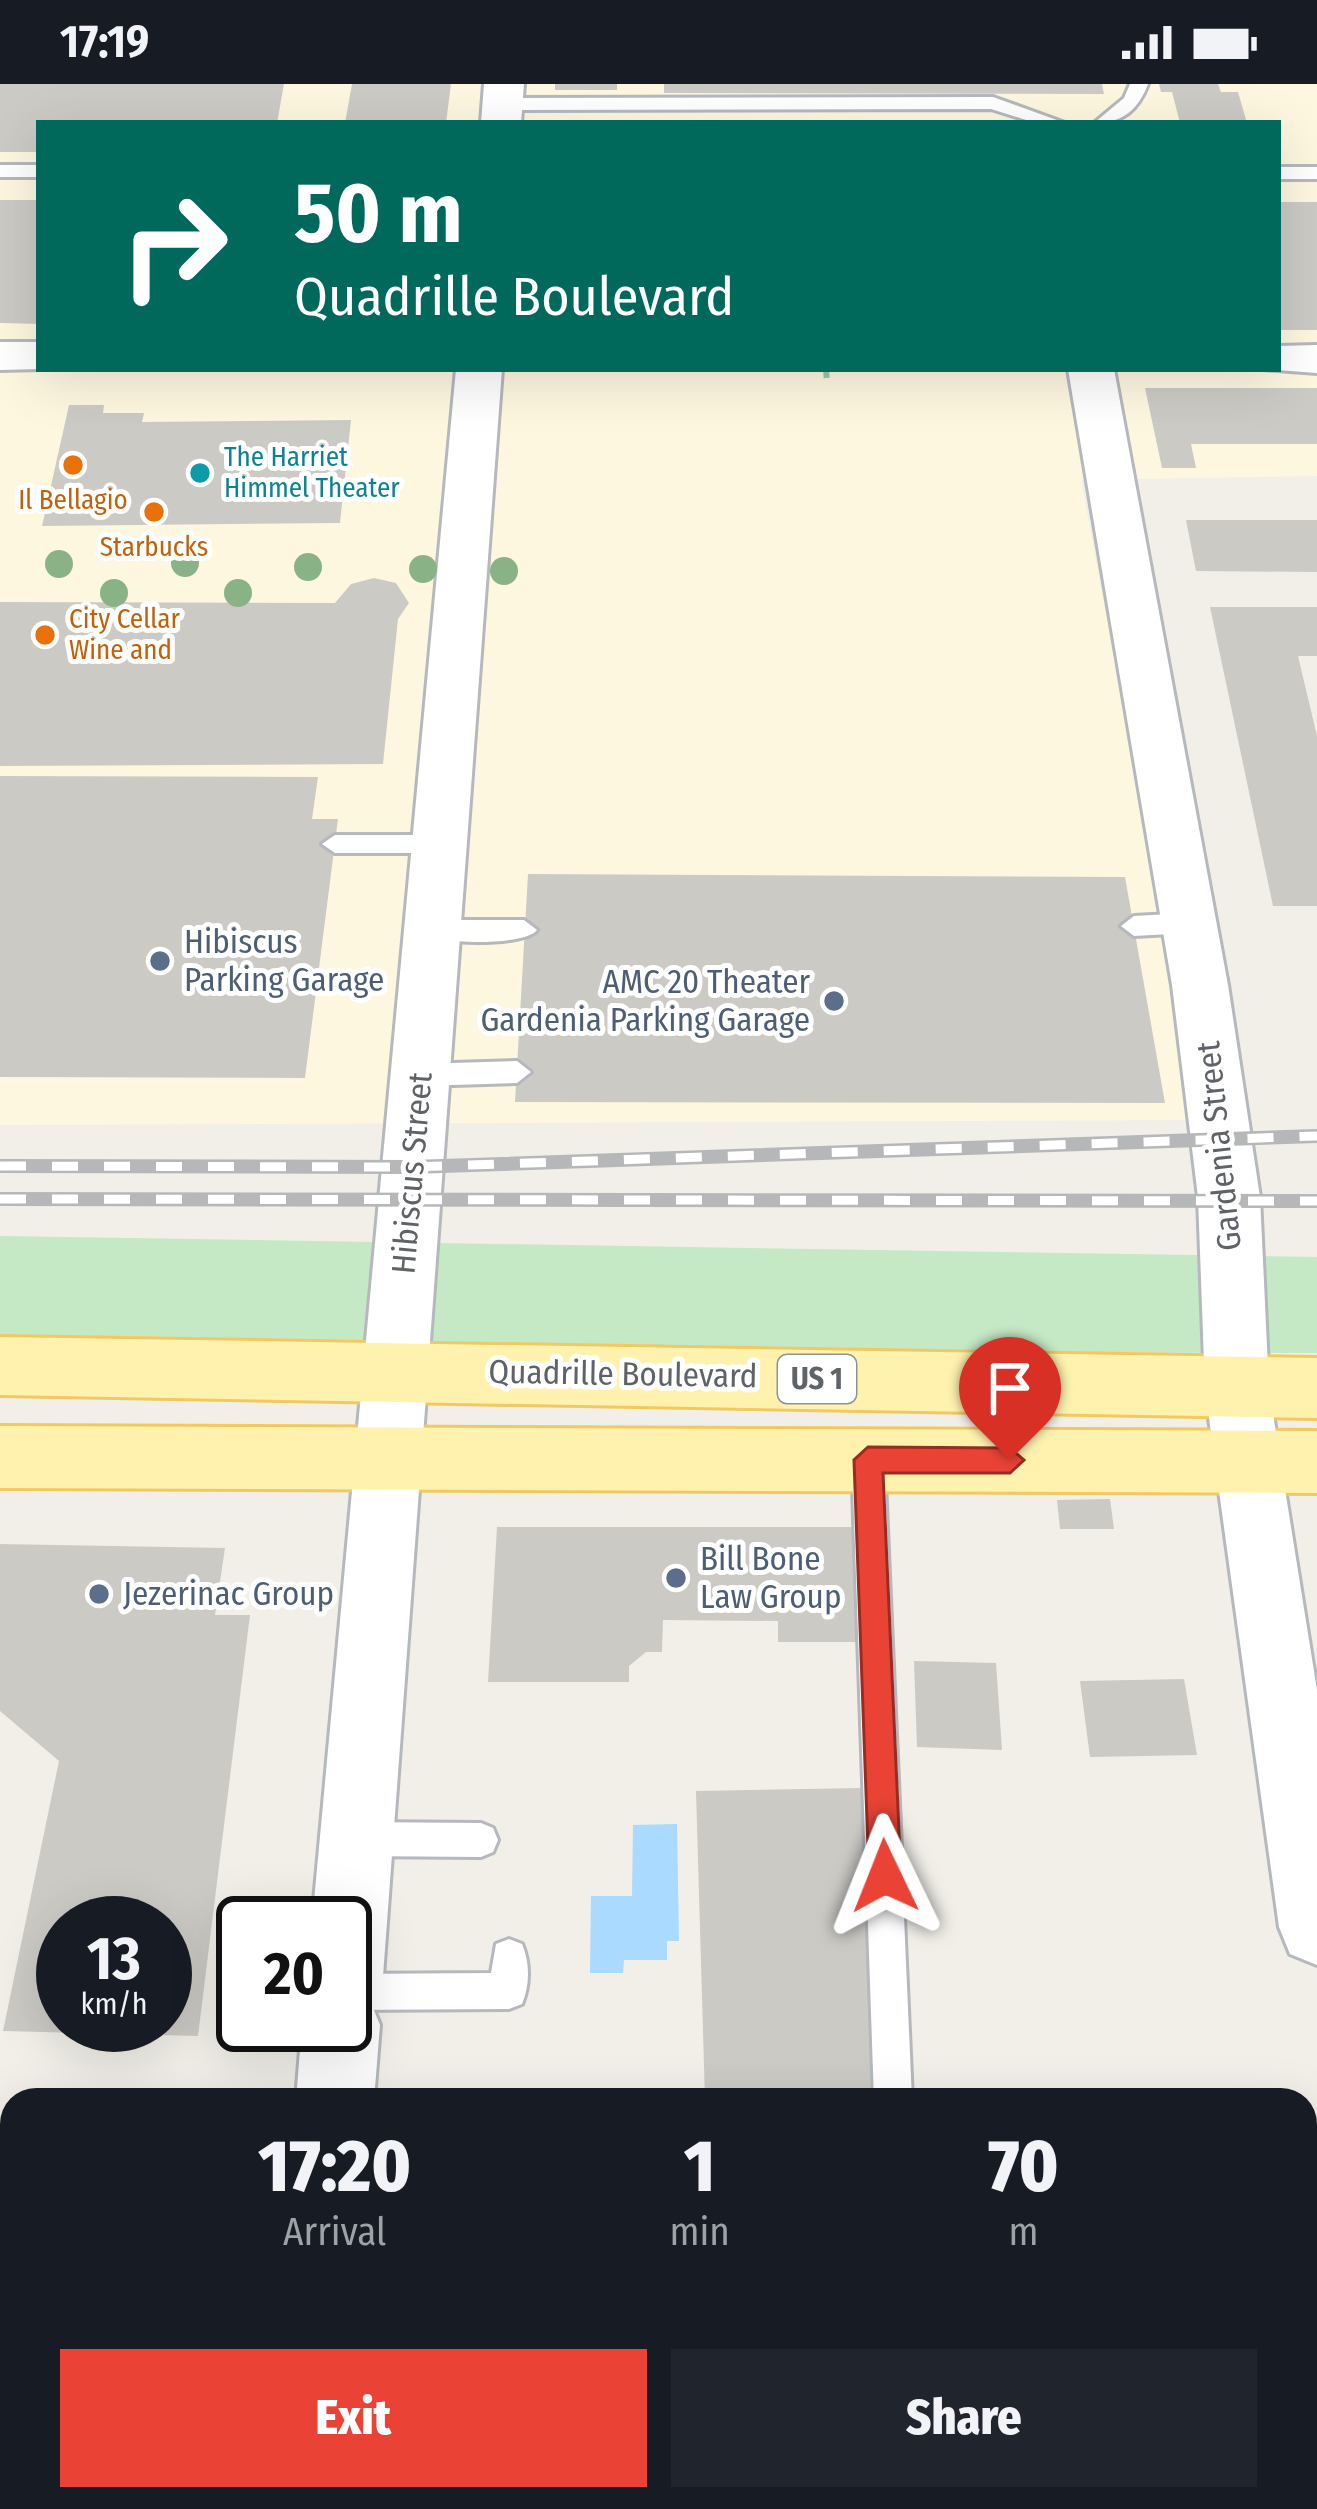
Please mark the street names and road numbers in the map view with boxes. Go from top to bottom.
street label: Gardenia Street [1188,1039,1250,1253]
street label: Hibiscus Street [383,1070,441,1276]
street label: Quadrille Boulevard [488,1352,758,1396]
road number: US 1 [778,1355,856,1403]

